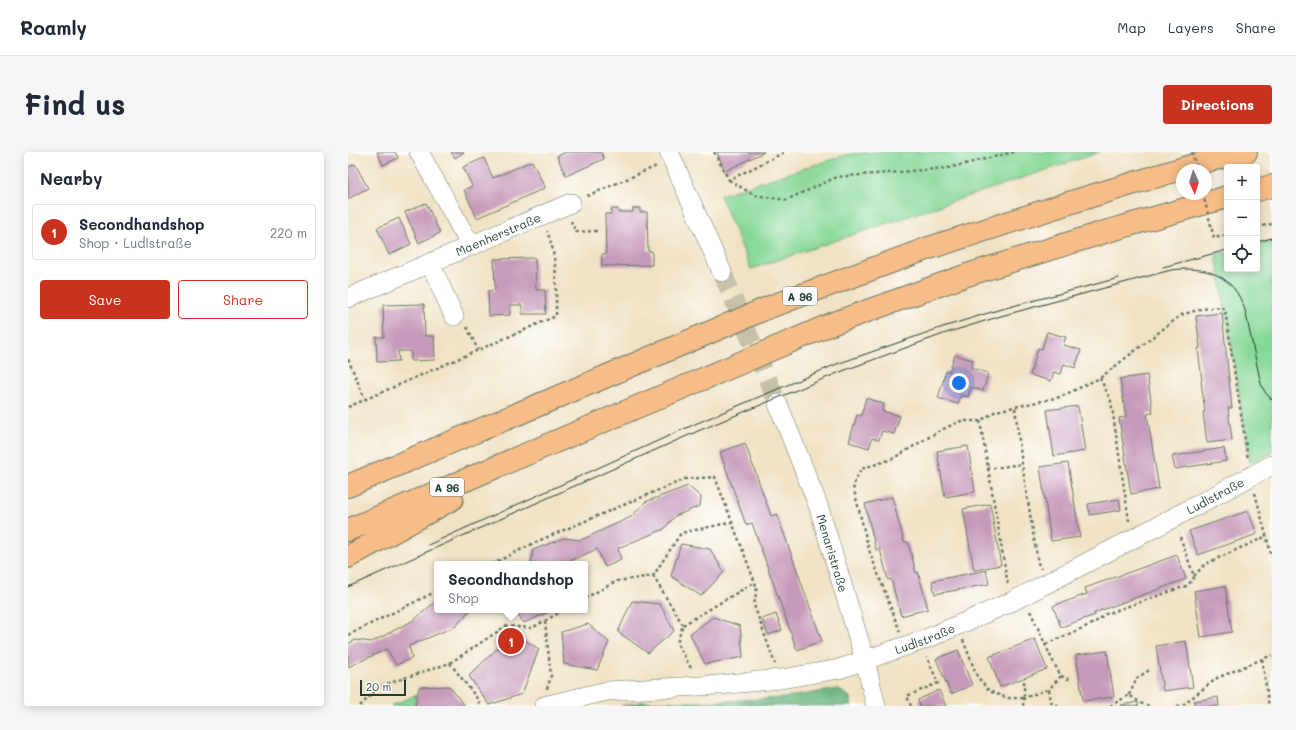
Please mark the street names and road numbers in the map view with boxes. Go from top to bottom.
street label: Maenherstraße [453,209,543,259]
road number: A 96 [783,287,817,305]
street label: Ludlstraße [1183,474,1247,517]
road number: A 96 [430,478,464,496]
street label: Menaristraße [813,512,852,594]
street label: Ludlstraße [892,619,957,657]

